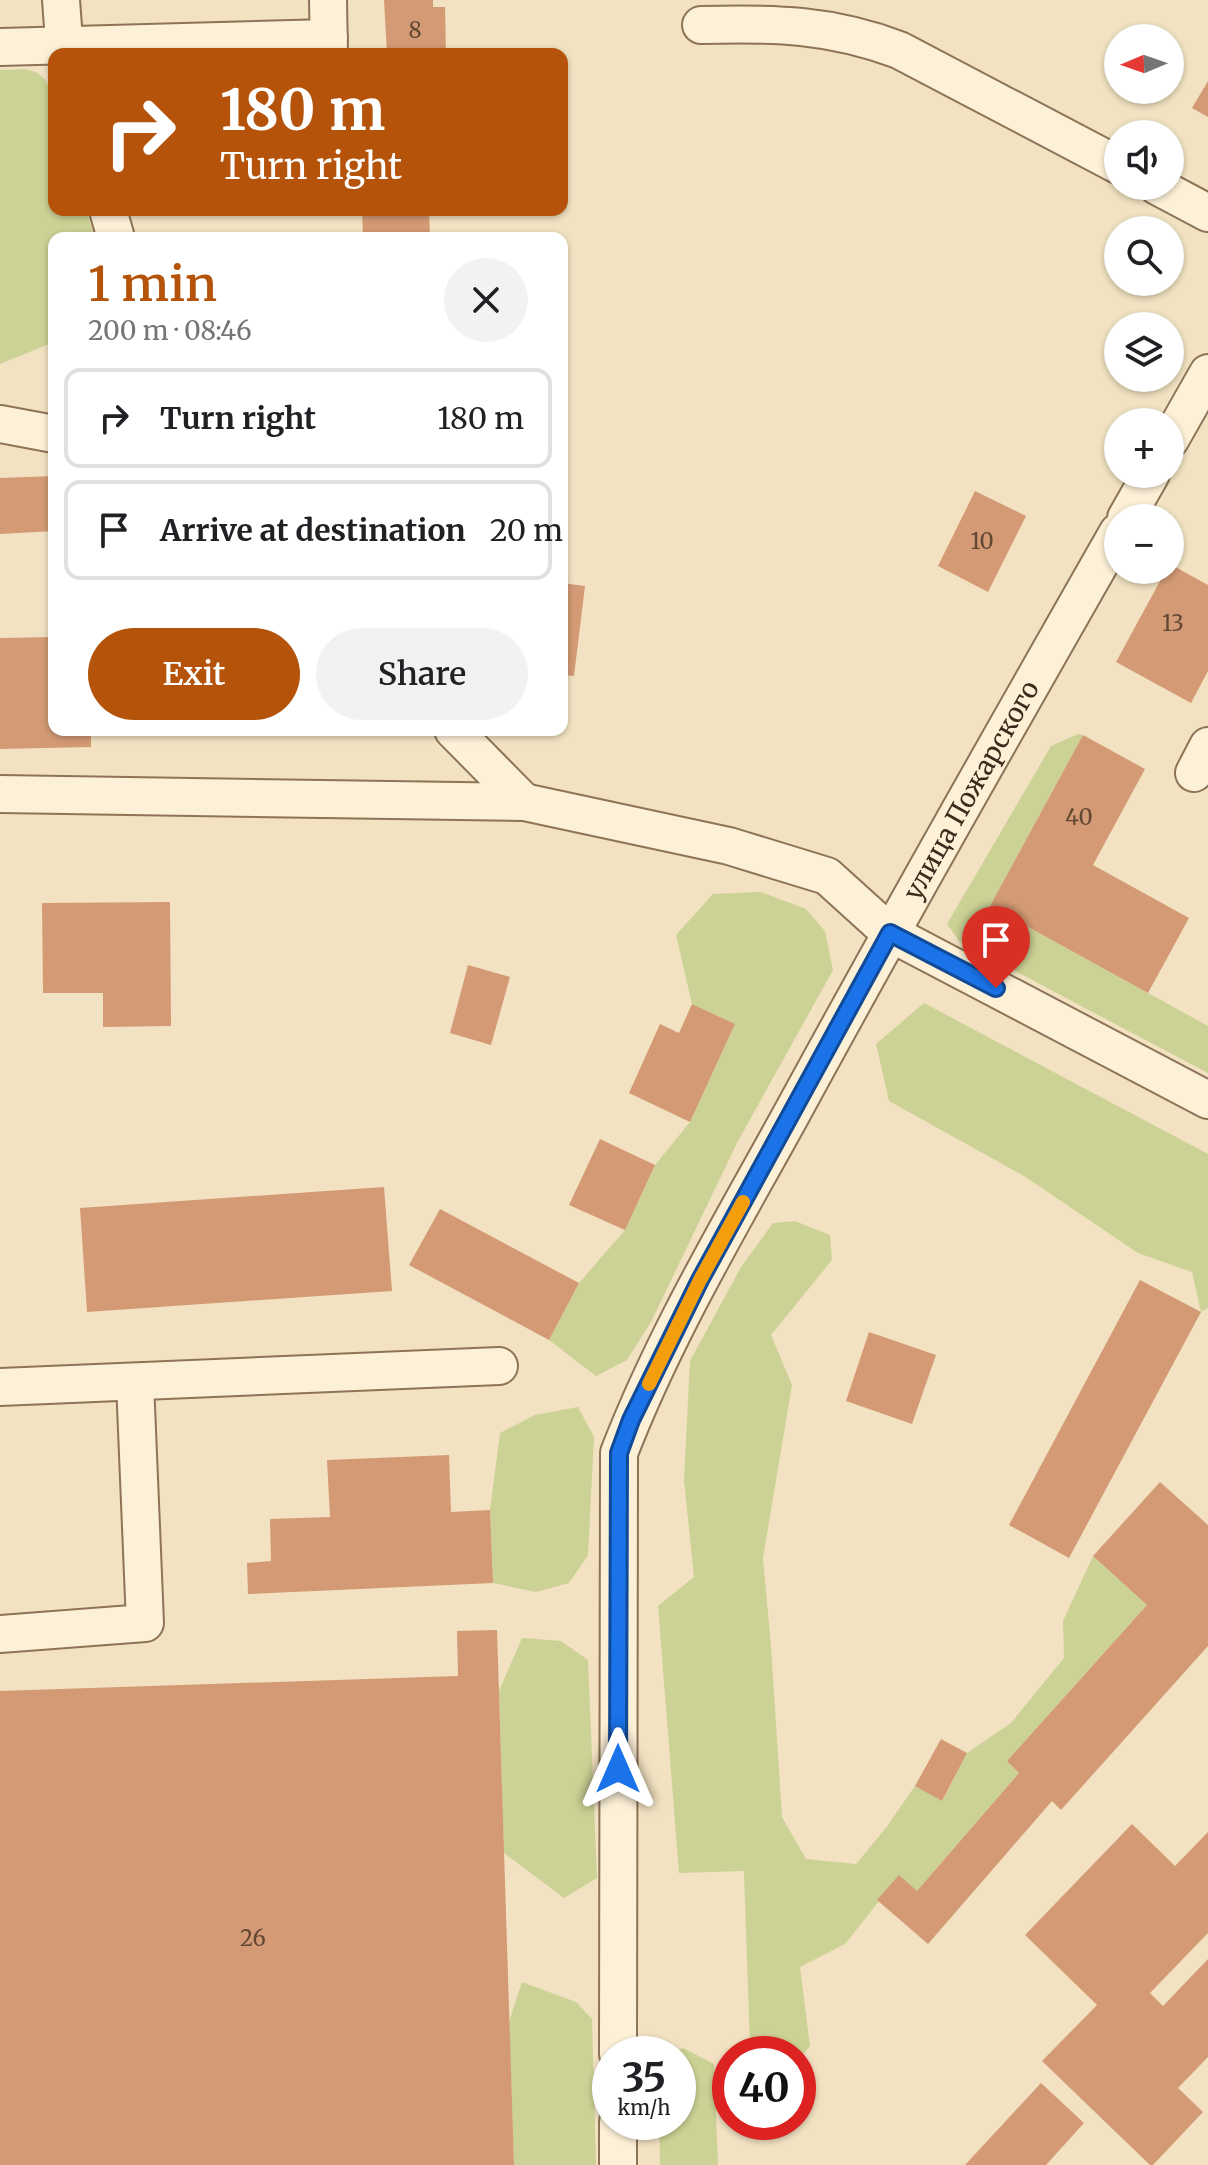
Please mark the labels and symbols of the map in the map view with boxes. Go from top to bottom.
house number: 8 [408,16,422,44]
north arrow [1104,24,1184,104]
house number: 10 [970,527,994,555]
house number: 13 [1162,609,1184,637]
street label: улица Пожарского [896,674,1046,906]
house number: 40 [1065,803,1093,831]
pin [962,906,1030,988]
position arrow [576,1727,660,1811]
house number: 26 [240,1924,266,1952]
speed limit sign: 40 [712,2036,816,2140]

